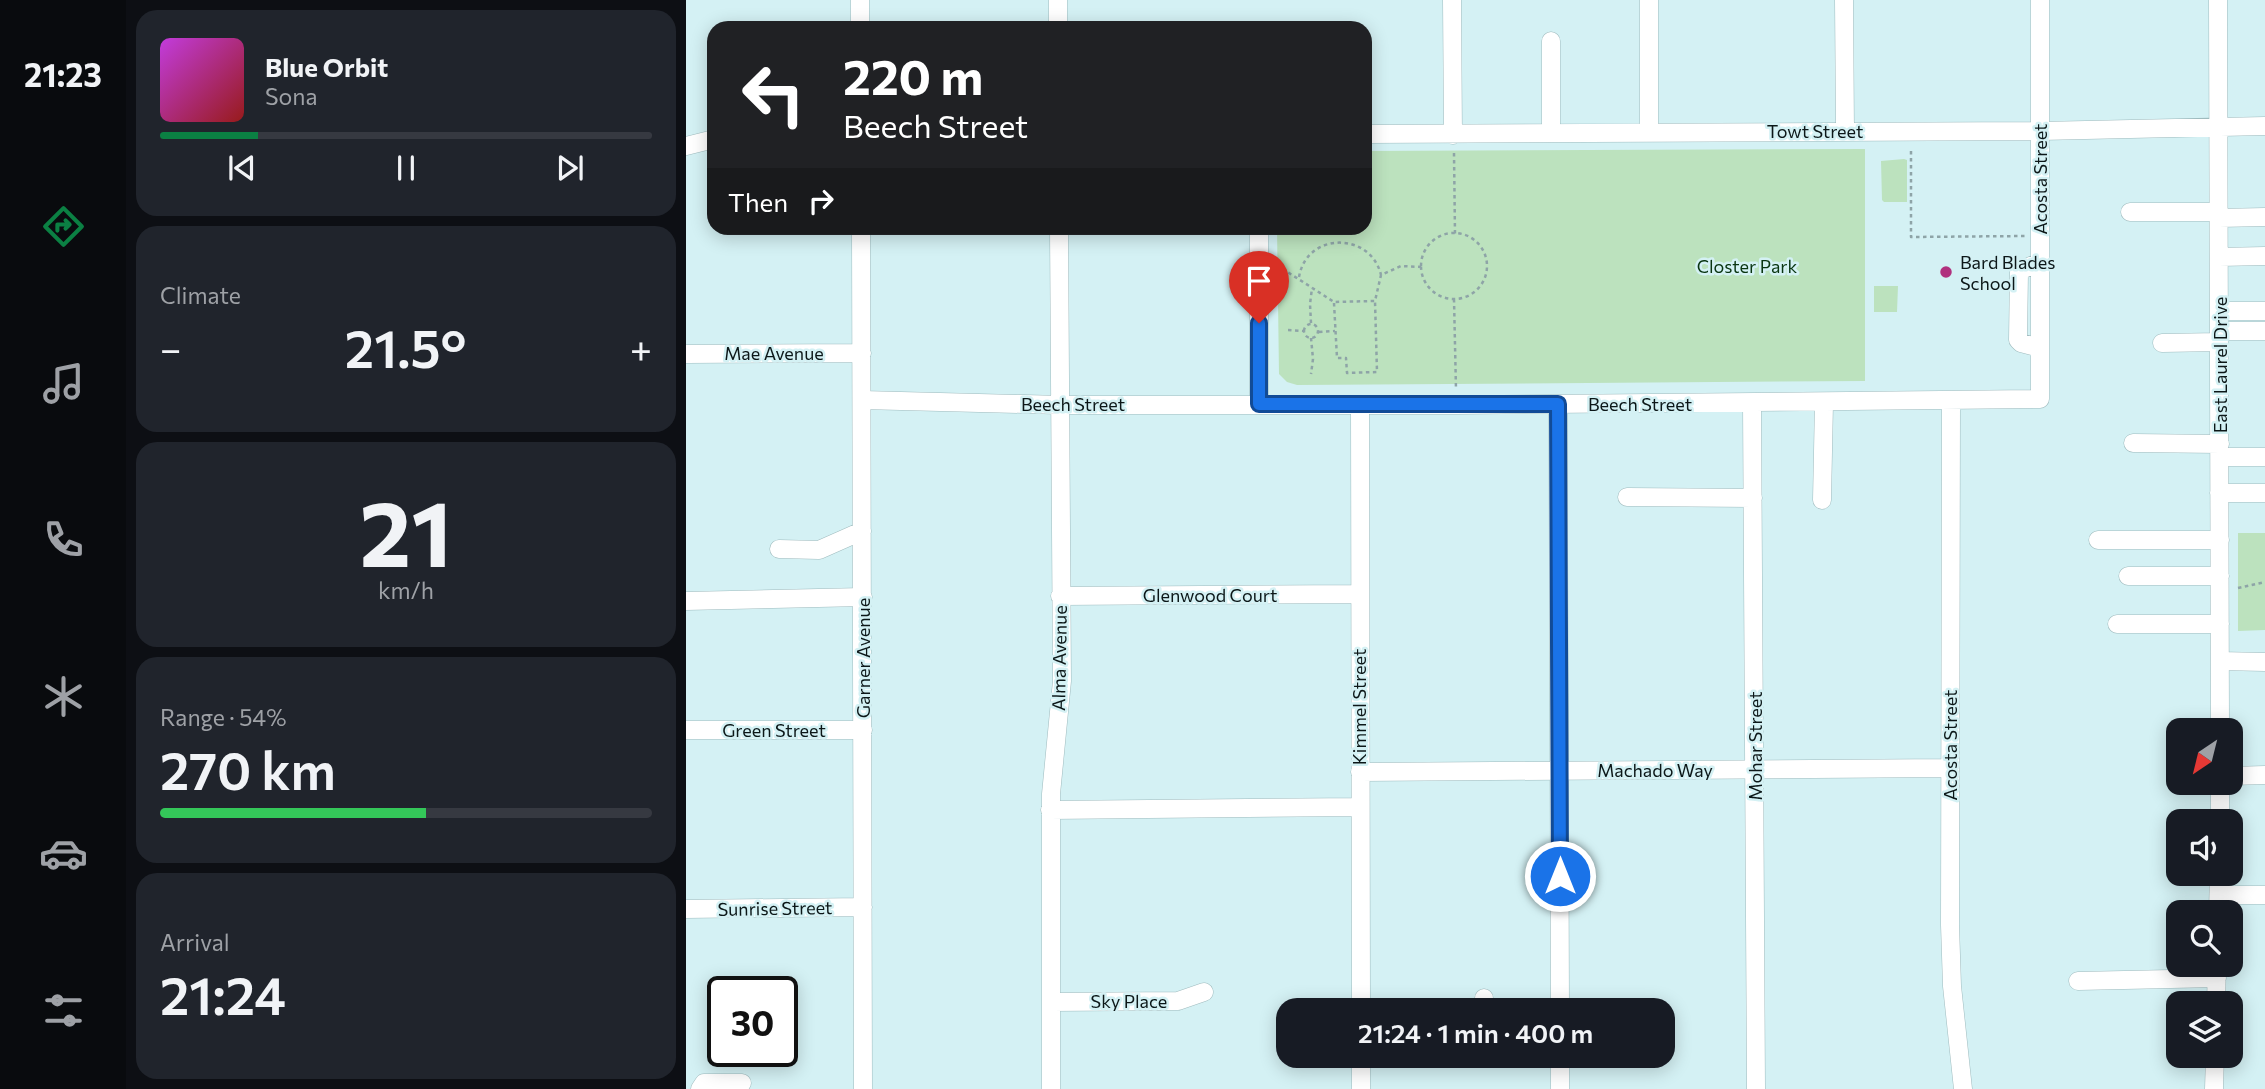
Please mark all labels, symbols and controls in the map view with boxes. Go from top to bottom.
text: 220 m [843,45,983,105]
icon: left [728,49,819,140]
text: Blue Orbit [265,51,388,82]
text: 21:23 [24,54,102,94]
text: Sona [265,82,317,110]
text: Beech Street [843,105,1028,145]
street label: Towt Street [1767,120,1863,142]
street label: Acosta Street [2029,124,2051,234]
icon: previous [223,149,261,187]
icon: pause [387,149,425,187]
icon: next [551,149,589,187]
icon: right [802,182,840,220]
text: Then [728,186,788,217]
icon: directions [39,202,88,251]
pin [1229,251,1289,323]
place label: Bard Blades School [1960,251,2055,294]
park label: Closter Park [1697,255,1798,277]
icon: arrive [1240,262,1278,300]
marker: Bard Blades School [1938,264,1954,280]
text: Climate [160,281,241,309]
street label: East Laurel Drive [2209,297,2231,433]
text: 21.5° [345,315,466,379]
text: − [160,324,182,371]
text: + [630,324,652,371]
street label: Mae Avenue [724,342,824,364]
icon: music [39,359,88,408]
street label: Beech Street [1021,393,1125,415]
street label: Beech Street [1588,393,1692,415]
text: 21 [360,474,452,586]
icon: phone [39,515,88,564]
text: km/h [378,576,434,604]
street label: Glenwood Court [1143,584,1277,606]
street label: Garner Avenue [852,598,874,718]
street label: Alma Avenue [1047,605,1071,711]
street label: Kimmel Street [1348,649,1370,765]
icon: climate [39,672,88,721]
street label: Acosta Street [1939,690,1961,800]
street label: Mohar Street [1744,691,1766,801]
text: Range · 54% [160,703,286,731]
north arrow [2166,718,2244,794]
map controls [2166,718,2243,1068]
street label: Green Street [722,719,826,741]
text: 270 km [160,737,336,801]
street label: Machado Way [1597,759,1713,781]
button: sound [2166,809,2243,886]
icon: car [39,829,88,878]
position arrow [1523,839,1597,913]
street label: Sunrise Street [717,896,833,920]
button: search [2166,900,2243,977]
text: Arrival [160,928,230,956]
text: 21:24 [160,962,286,1026]
speed limit sign: 30 [707,976,798,1067]
icon: filters [39,986,88,1035]
street label: Sky Place [1091,990,1167,1012]
button: layers [2166,991,2243,1068]
text: 21:24 · 1 min · 400 m [1358,1017,1593,1048]

